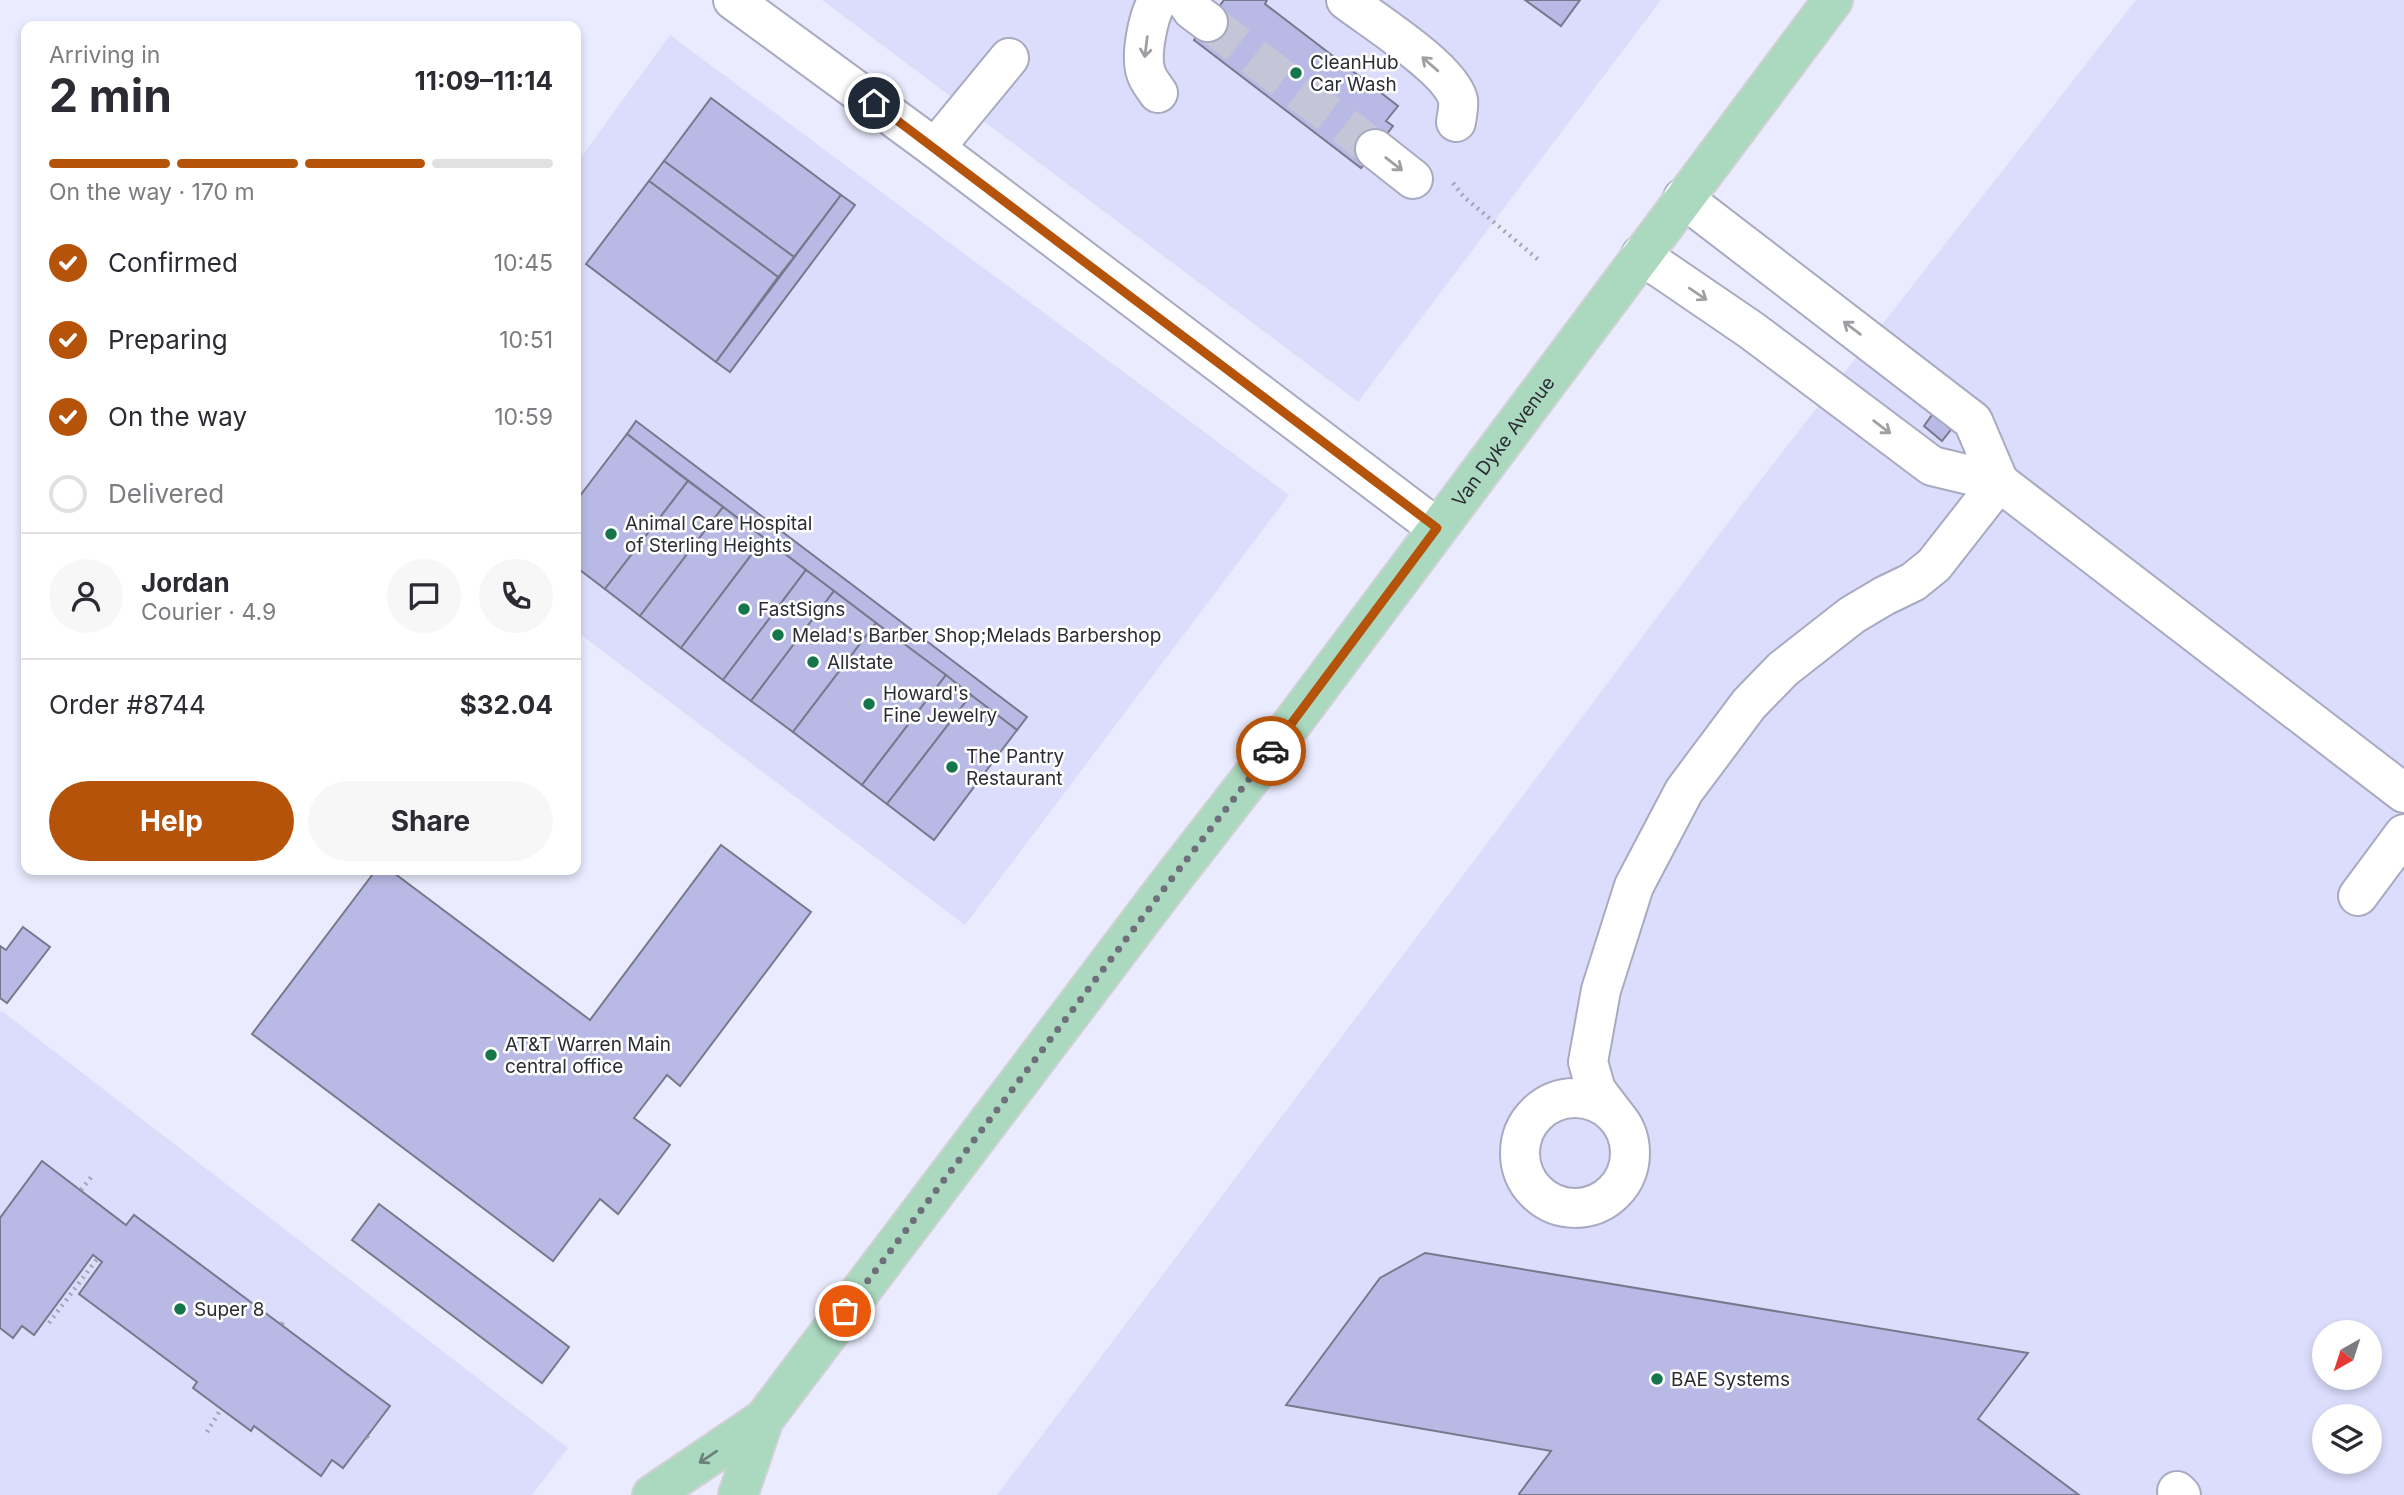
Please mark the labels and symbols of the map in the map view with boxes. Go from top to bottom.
one-way arrow [1139,35,1152,58]
place label: CleanHub Car Wash [1310,51,1399,96]
one-way arrow [1422,55,1439,72]
marker: CleanHub Car Wash [1288,65,1304,81]
pin [844,73,904,133]
one-way arrow [1384,157,1403,172]
one-way arrow [1688,287,1707,301]
one-way arrow [1843,321,1862,335]
street label: Van Dyke Avenue [1447,372,1560,511]
one-way arrow [1872,420,1891,435]
place label: Animal Care Hospital of Sterling Heights [625,512,812,557]
marker: Animal Care Hospital of Sterling Heights [603,526,619,542]
place label: FastSigns [758,598,845,621]
marker: FastSigns [736,601,752,617]
place label: Melad's Barber Shop;Melads Barbershop [792,624,1161,647]
marker: Melad's Barber Shop;Melads Barbershop [770,627,786,643]
place label: Allstate [827,651,893,674]
marker: Allstate [805,654,821,670]
place label: Howard's Fine Jewelry [883,682,997,727]
marker: Howard's Fine Jewelry [861,696,877,712]
courier [1236,716,1306,786]
place label: The Pantry Restaurant [966,745,1065,790]
marker: The Pantry Restaurant [944,759,960,775]
place label: AT&T Warren Main central office [505,1033,671,1078]
marker: AT&T Warren Main central office [483,1047,499,1063]
pin [815,1281,875,1341]
place label: Super 8 [194,1298,264,1321]
marker: Super 8 [172,1301,188,1317]
north arrow [2312,1320,2382,1390]
place label: BAE Systems [1671,1368,1790,1391]
marker: BAE Systems [1649,1371,1665,1387]
one-way arrow [699,1450,718,1464]

